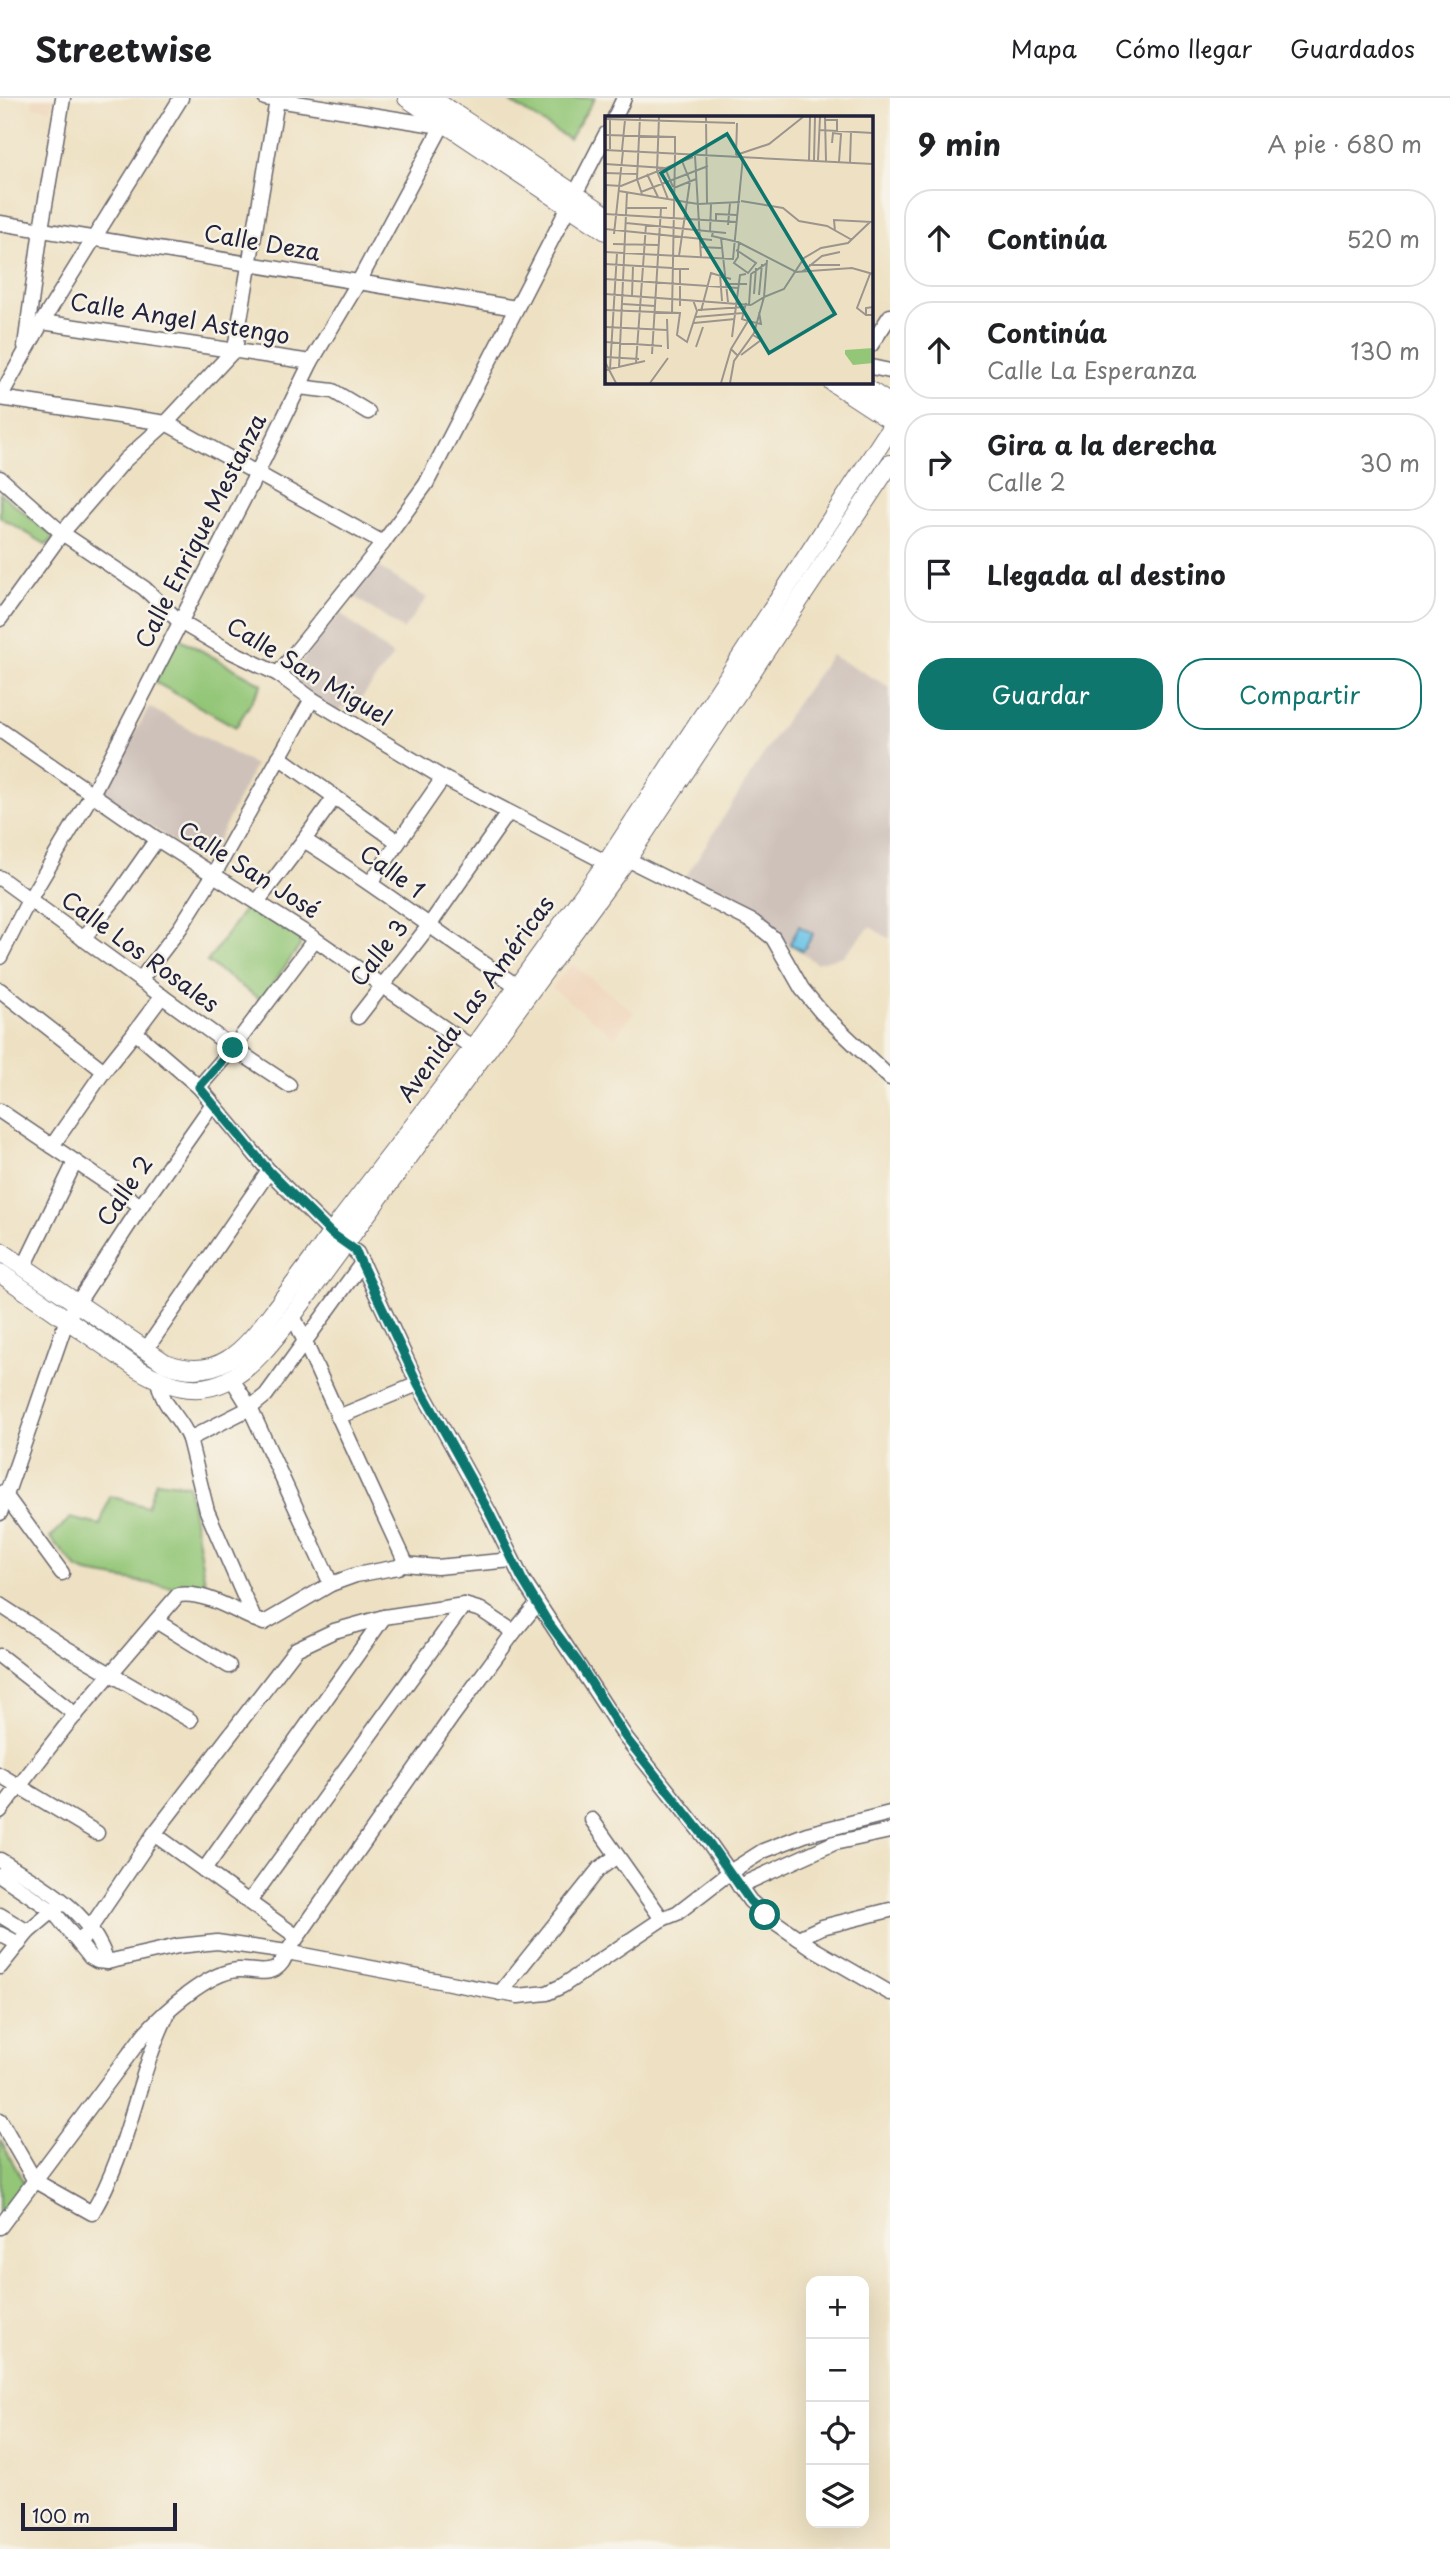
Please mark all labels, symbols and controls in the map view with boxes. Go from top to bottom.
text: Streetwise [35,23,212,73]
text: Mapa [1011,30,1077,66]
text: Cómo llegar [1115,30,1252,66]
text: Guardados [1290,30,1415,66]
inset map [605,116,872,383]
text: 9 min [918,121,1001,166]
text: A pie · 680 m [1267,126,1422,161]
street label: Calle Deza [201,214,324,269]
icon: ahead [920,219,958,257]
text: Continúa [987,219,1107,258]
text: 520 m [1347,221,1420,256]
street label: Calle Angel Astengo [68,283,293,352]
text: Continúa [987,313,1107,352]
icon: ahead [920,331,958,369]
text: 130 m [1350,333,1420,368]
text: Calle La Esperanza [987,352,1196,387]
street label: Calle Enrique Mestanza [125,406,274,654]
text: Gira a la derecha [987,425,1217,464]
icon: right [920,443,958,481]
text: 30 m [1359,445,1420,480]
text: Calle 2 [987,464,1066,499]
icon: arrive [920,555,958,593]
text: Llegada al destino [987,555,1226,594]
street label: Calle San Miguel [220,607,399,734]
button: Guardar [918,658,1163,730]
button: Compartir [1177,658,1422,730]
street label: Calle San José [172,811,327,926]
street label: Calle 1 [353,835,433,906]
street label: Calle Los Rosales [55,881,227,1020]
street label: Avenida Las Américas [388,888,562,1109]
street label: Calle 3 [340,911,416,993]
route end [217,1032,248,1063]
street label: Calle 2 [87,1148,160,1233]
route start [749,1899,780,1930]
map controls [806,2276,869,2528]
button: + [806,2276,869,2339]
button: − [806,2339,869,2402]
button: locate [806,2402,869,2465]
button: layers [806,2465,869,2528]
scale bar [21,2500,177,2532]
text: 100 m [32,2501,90,2529]

